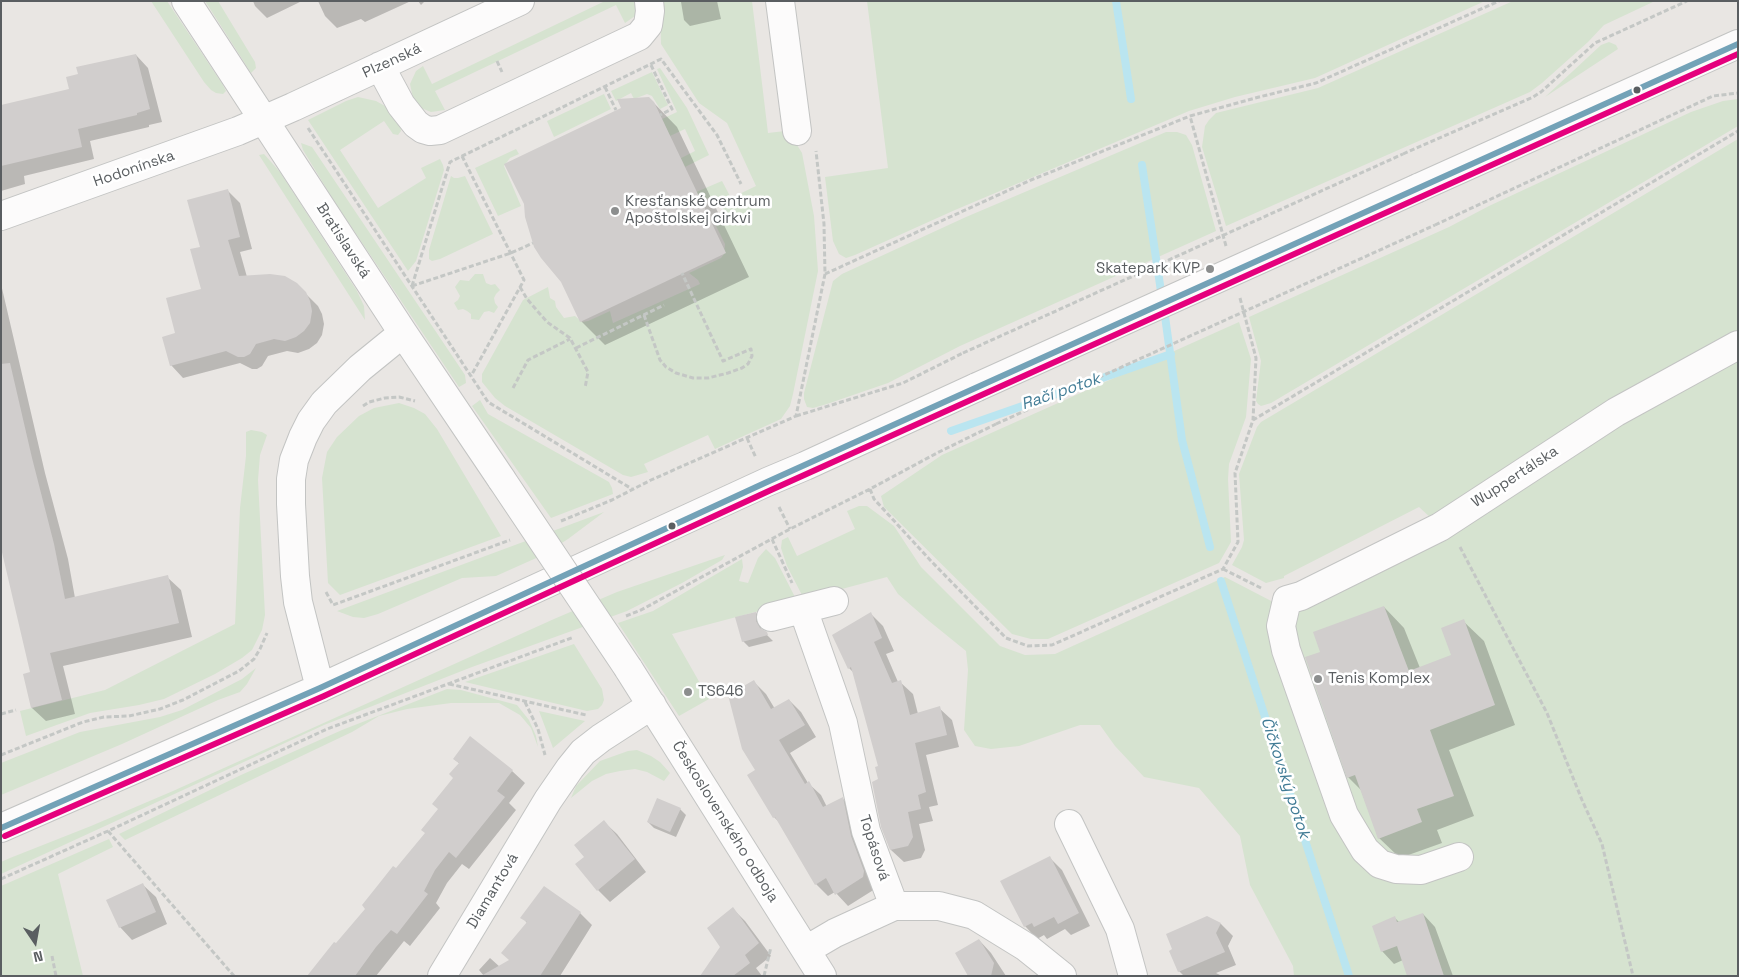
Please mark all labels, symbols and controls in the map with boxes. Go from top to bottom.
street label: Plzenská [360,40,424,82]
unlabelled marker [1632,85,1642,95]
street label: Hodonínska [91,147,177,191]
place label: Kresťanské centrum Apoštolskej cirkvi [625,193,771,228]
street label: Bratislavská [312,200,374,282]
marker: Kresťanské centrum Apoštolskej cirkvi [609,205,621,217]
place label: Skatepark KVP [1096,260,1200,278]
marker: Skatepark KVP [1204,263,1216,275]
water label: Račí potok [1019,370,1103,414]
street label: Wuppertálska [1468,442,1562,512]
unlabelled marker [667,521,677,531]
place label: Tenis Komplex [1328,670,1430,688]
marker: Tenis Komplex [1312,673,1324,685]
place label: TS646 [698,683,743,701]
marker: TS646 [682,686,694,698]
water label: Čičkovský potok [1256,715,1314,841]
street label: Československého odboja [668,738,782,906]
street label: Topásová [855,813,893,883]
street label: Diamantová [463,850,523,932]
north arrow [10,917,60,967]
text: N [32,947,45,966]

